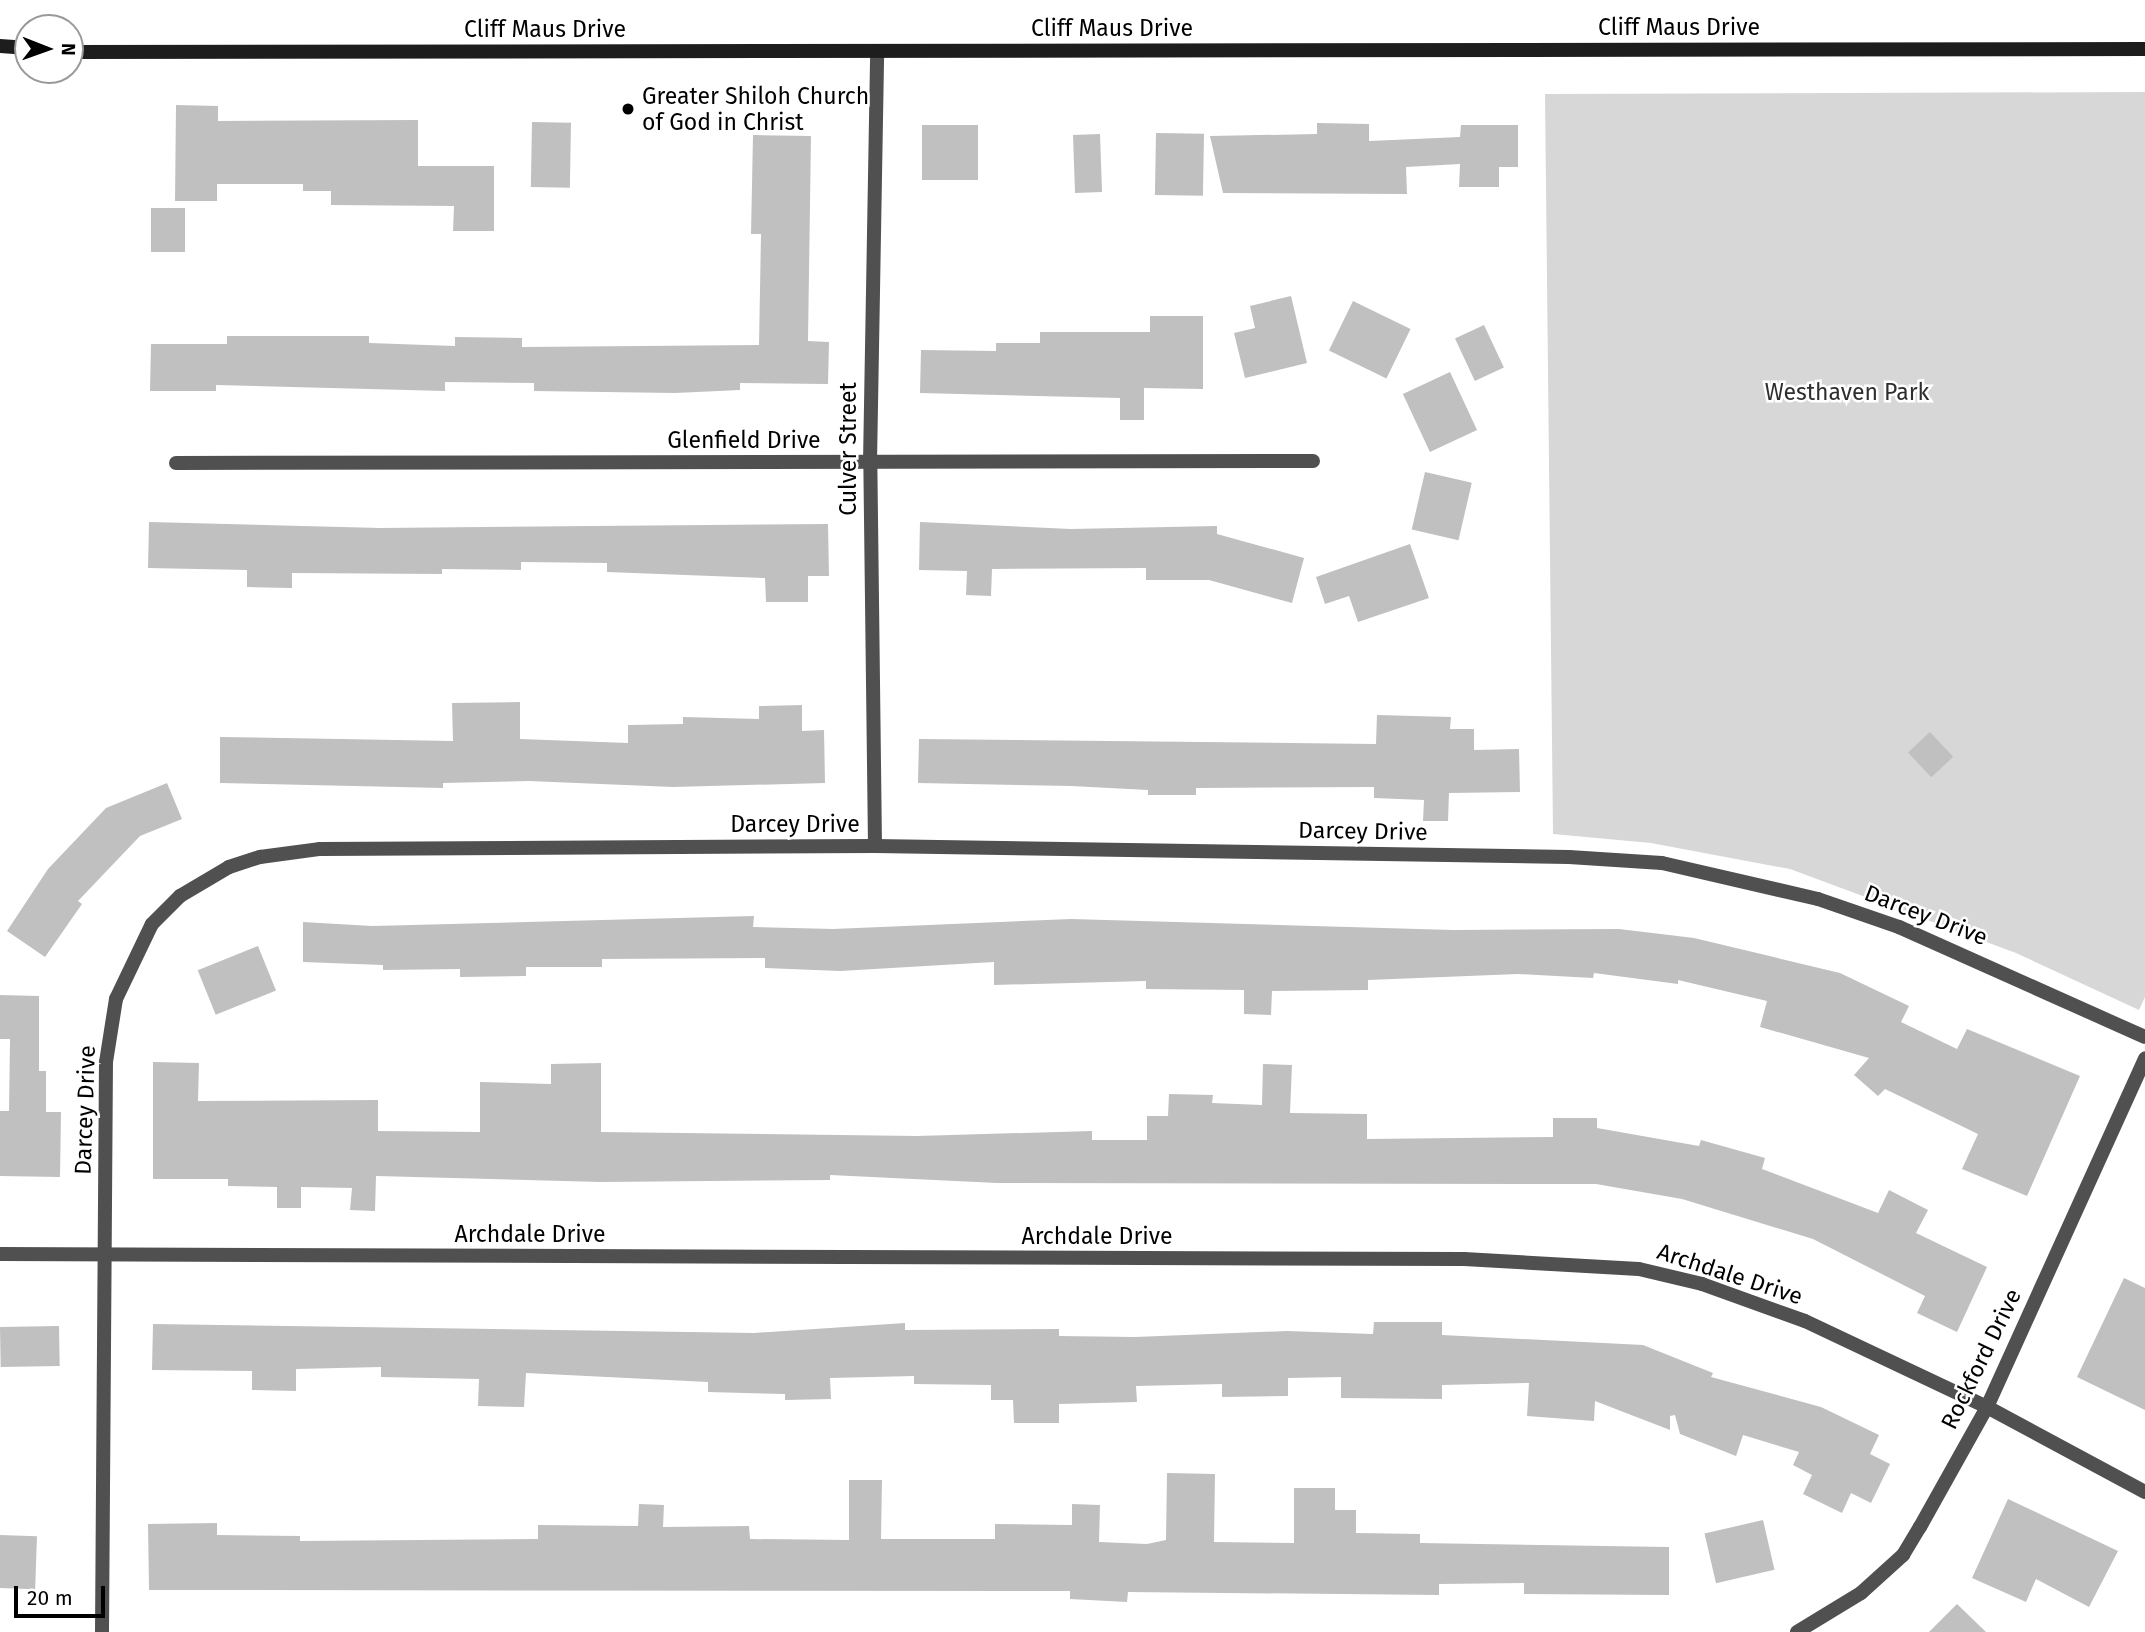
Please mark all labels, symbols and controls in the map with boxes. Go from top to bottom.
street label: Cliff Maus Drive [1598,13,1760,41]
north arrow [14,14,84,84]
street label: Cliff Maus Drive [1031,14,1193,42]
street label: Cliff Maus Drive [464,15,626,43]
text: N [57,43,80,56]
place label: Greater Shiloh Church of God in Christ [642,82,869,136]
marker: Greater Shiloh Church of God in Christ [620,101,636,117]
park label: Westhaven Park [1765,378,1929,406]
street label: Culver Street [834,382,862,516]
street label: Glenfield Drive [667,426,821,454]
street label: Darcey Drive [730,810,860,838]
street label: Darcey Drive [1298,816,1428,846]
street label: Darcey Drive [1861,879,1991,951]
street label: Darcey Drive [69,1045,101,1175]
street label: Archdale Drive [454,1220,606,1248]
street label: Archdale Drive [1021,1222,1173,1250]
street label: Archdale Drive [1654,1238,1806,1310]
street label: Rockford Drive [1935,1284,2027,1434]
scale bar [18,1572,108,1616]
text: 20 m [27,1585,73,1611]

